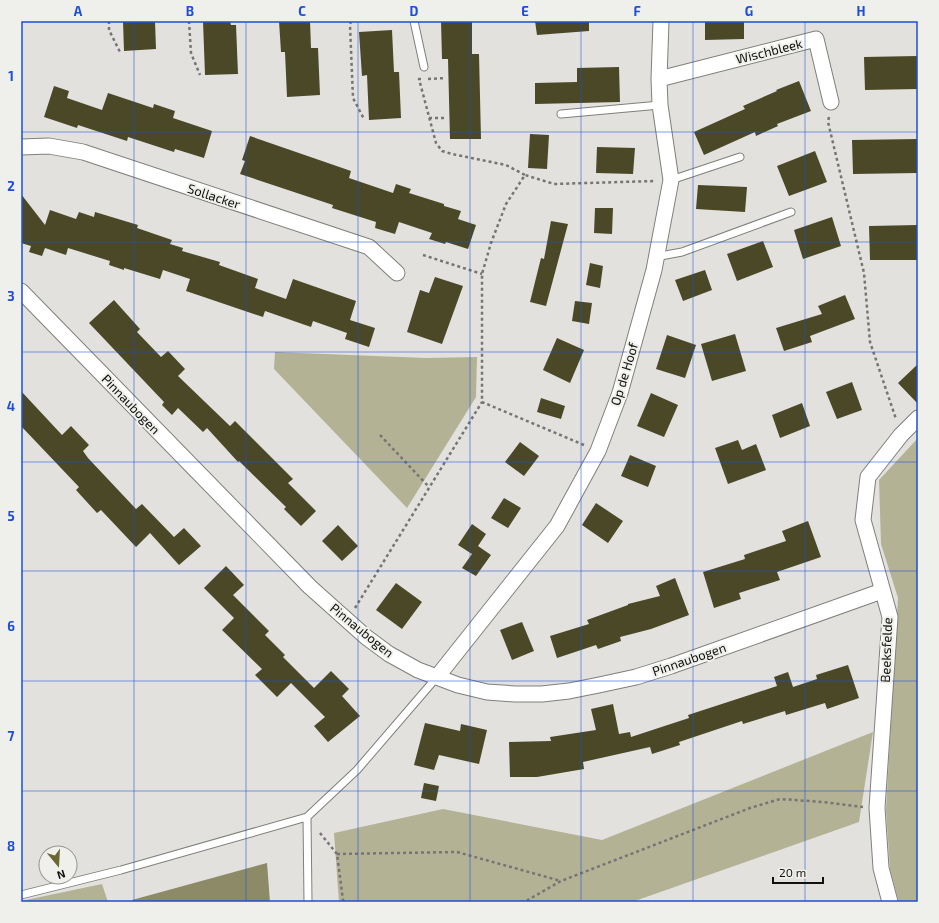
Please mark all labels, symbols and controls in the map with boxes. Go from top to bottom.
text: A [74,3,83,19]
text: B [186,3,194,19]
text: C [298,3,306,19]
text: D [410,3,419,19]
text: E [521,3,529,19]
text: F [633,3,641,19]
text: G [745,3,753,19]
text: H [857,3,866,19]
street label: Wischbleek [734,35,804,67]
text: 1 [8,68,14,84]
text: 2 [7,178,15,194]
street label: Sollacker [186,180,242,212]
text: 3 [7,288,15,304]
street label: Op de Hoof [607,340,641,407]
street label: Pinnaubogen [98,371,164,437]
text: 4 [7,398,15,414]
text: 5 [7,508,15,524]
street label: Pinnaubogen [327,600,397,660]
street label: Beeksfelde [877,617,895,683]
text: 6 [7,618,15,634]
street label: Pinnaubogen [650,639,728,679]
text: 7 [8,728,15,744]
text: 8 [7,838,15,854]
north arrow [38,845,78,885]
scale bar [773,859,823,885]
text: 20 m [779,865,806,879]
text: N [55,868,67,882]

